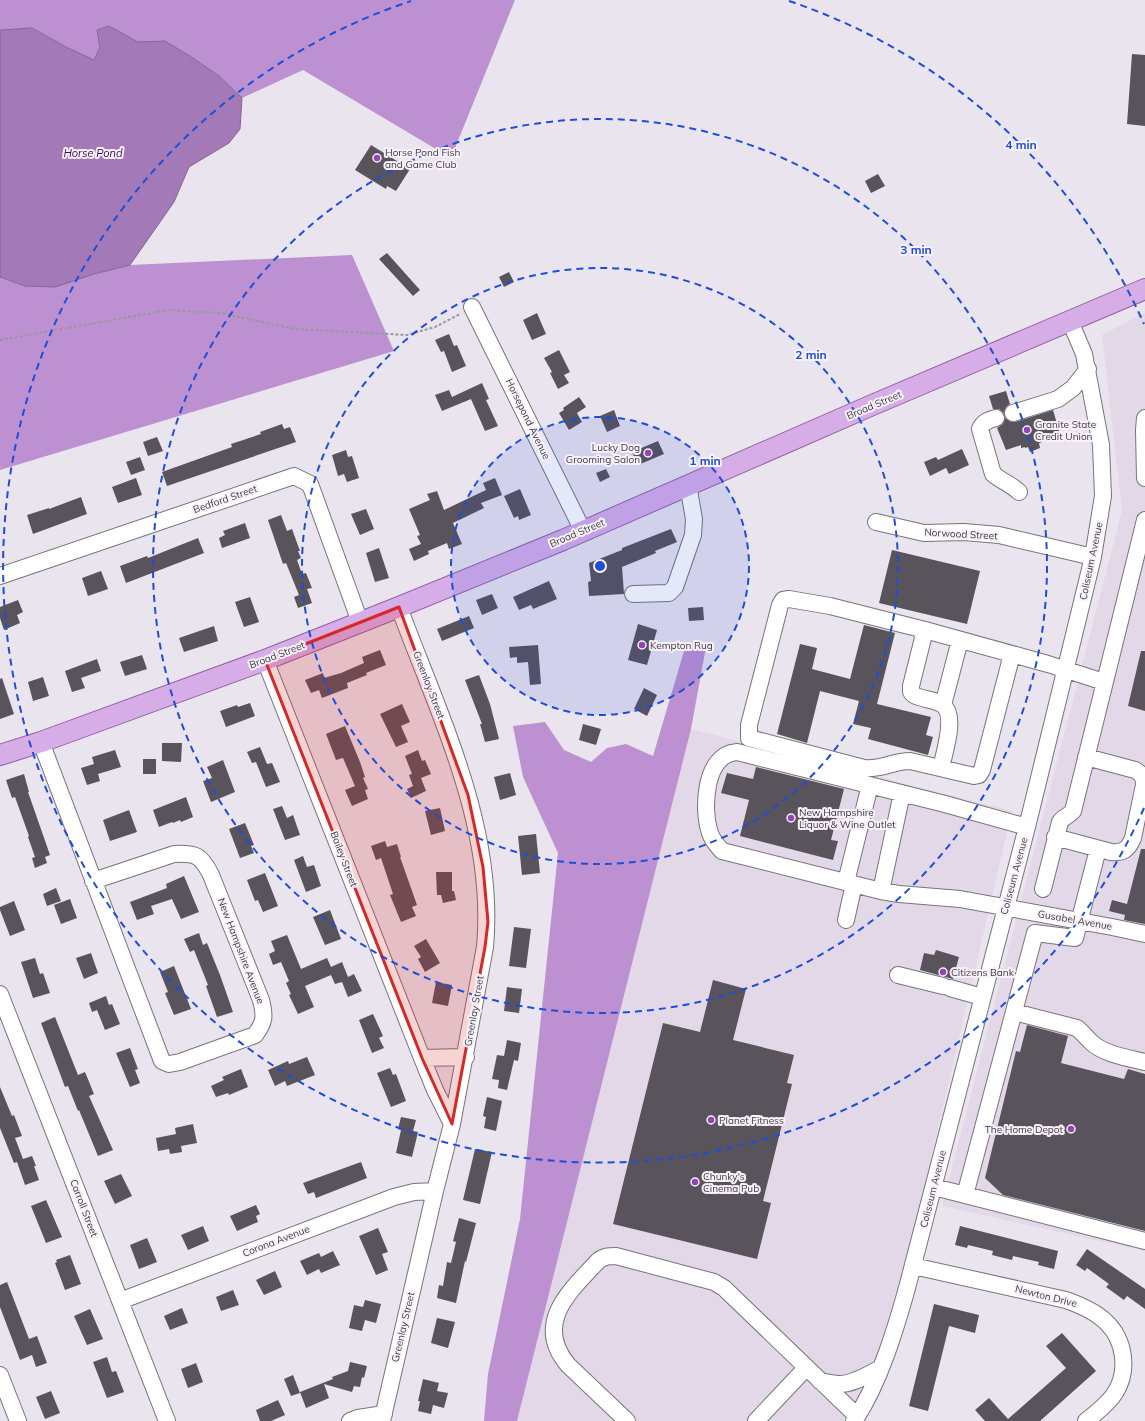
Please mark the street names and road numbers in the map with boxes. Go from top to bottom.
street label: Horsepond Avenue [503,376,553,462]
street label: Broad Street [845,387,904,422]
street label: Bedford Street [191,482,259,516]
street label: Broad Street [548,515,607,550]
street label: Coliseum Avenue [1076,521,1106,601]
street label: Norwood Street [924,526,998,542]
street label: Broad Street [247,638,307,672]
street label: Greenlay Street [410,649,448,721]
street label: Bailey Street [327,829,361,889]
street label: Coliseum Avenue [997,836,1031,916]
street label: New Hampshire Avenue [215,896,267,1006]
street label: Gusabel Avenue [1037,907,1113,933]
street label: Greenlay Street [461,974,487,1047]
street label: Coliseum Avenue [917,1149,949,1229]
street label: Carroll Street [67,1177,101,1239]
street label: Corona Avenue [241,1222,311,1260]
street label: Newton Drive [1014,1282,1078,1310]
street label: Greenlay Street [389,1290,417,1363]

